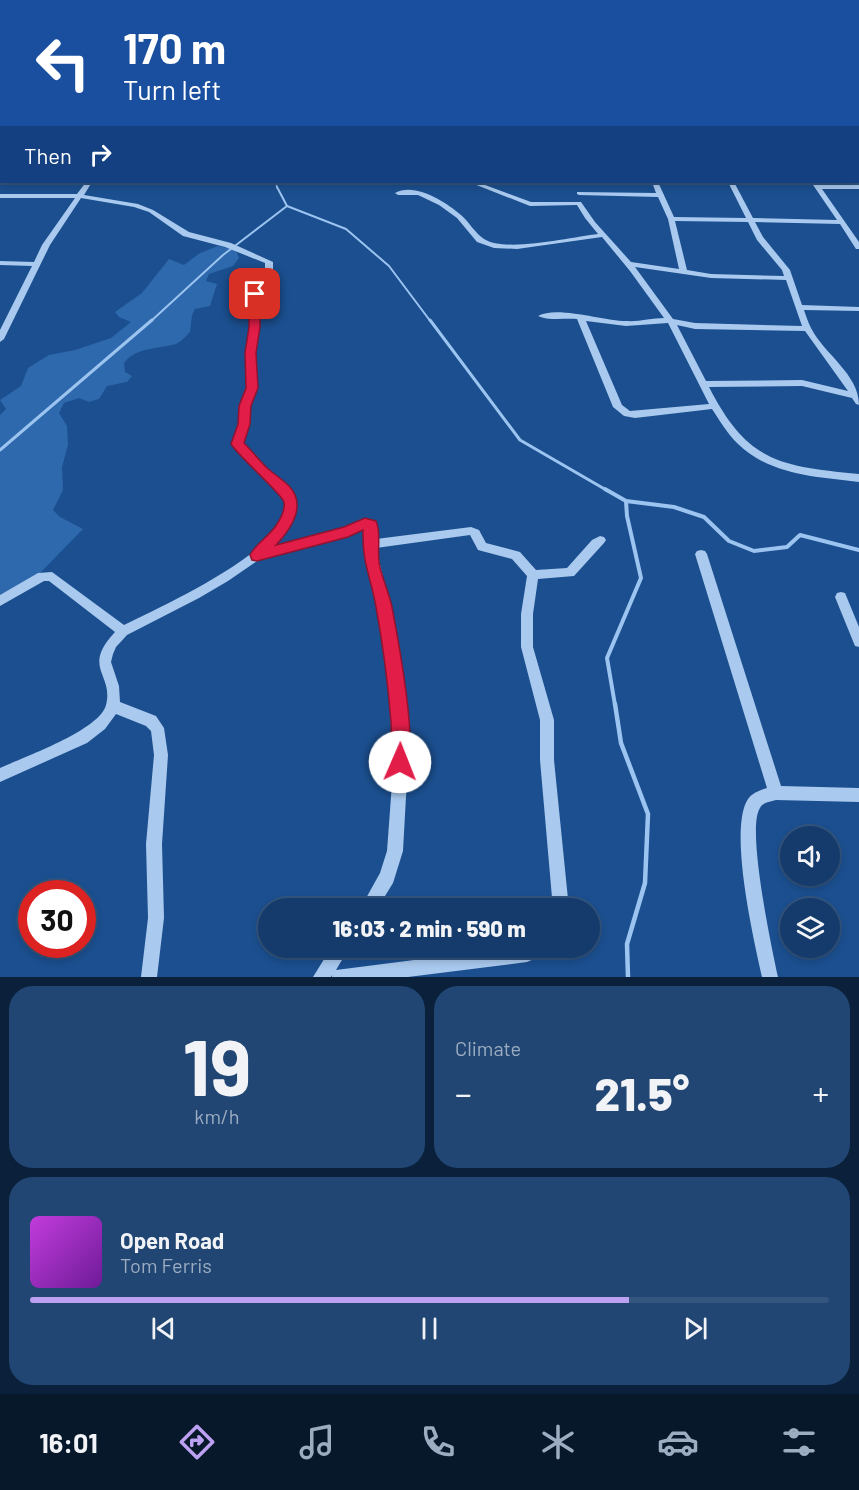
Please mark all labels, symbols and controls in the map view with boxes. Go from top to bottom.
text: 170 m [123,22,226,72]
icon: left [24,24,102,102]
text: Turn left [123,73,221,105]
icon: right [84,138,117,171]
text: Then [24,142,72,168]
pin [229,268,280,319]
icon: arrive [238,277,271,310]
position arrow [368,730,432,794]
map controls [780,826,840,958]
button: sound [780,826,840,886]
speed limit sign: 30 [18,880,96,958]
button: layers [780,898,840,958]
text: 16:03 · 2 min · 590 m [332,915,526,941]
text: 19 [182,1018,252,1112]
text: Climate [455,1036,521,1060]
text: 21.5° [595,1066,689,1120]
text: − [455,1073,472,1113]
text: + [813,1073,829,1113]
text: km/h [194,1104,240,1128]
text: Open Road [120,1227,224,1253]
text: Tom Ferris [120,1253,212,1277]
icon: previous [147,1312,180,1345]
icon: pause [413,1312,446,1345]
icon: next [679,1312,712,1345]
icon: directions [176,1421,218,1463]
icon: music [296,1421,338,1463]
icon: phone [417,1421,459,1463]
icon: climate [537,1421,579,1463]
icon: car [657,1421,699,1463]
icon: filters [778,1421,820,1463]
text: 16:01 [39,1426,98,1458]

